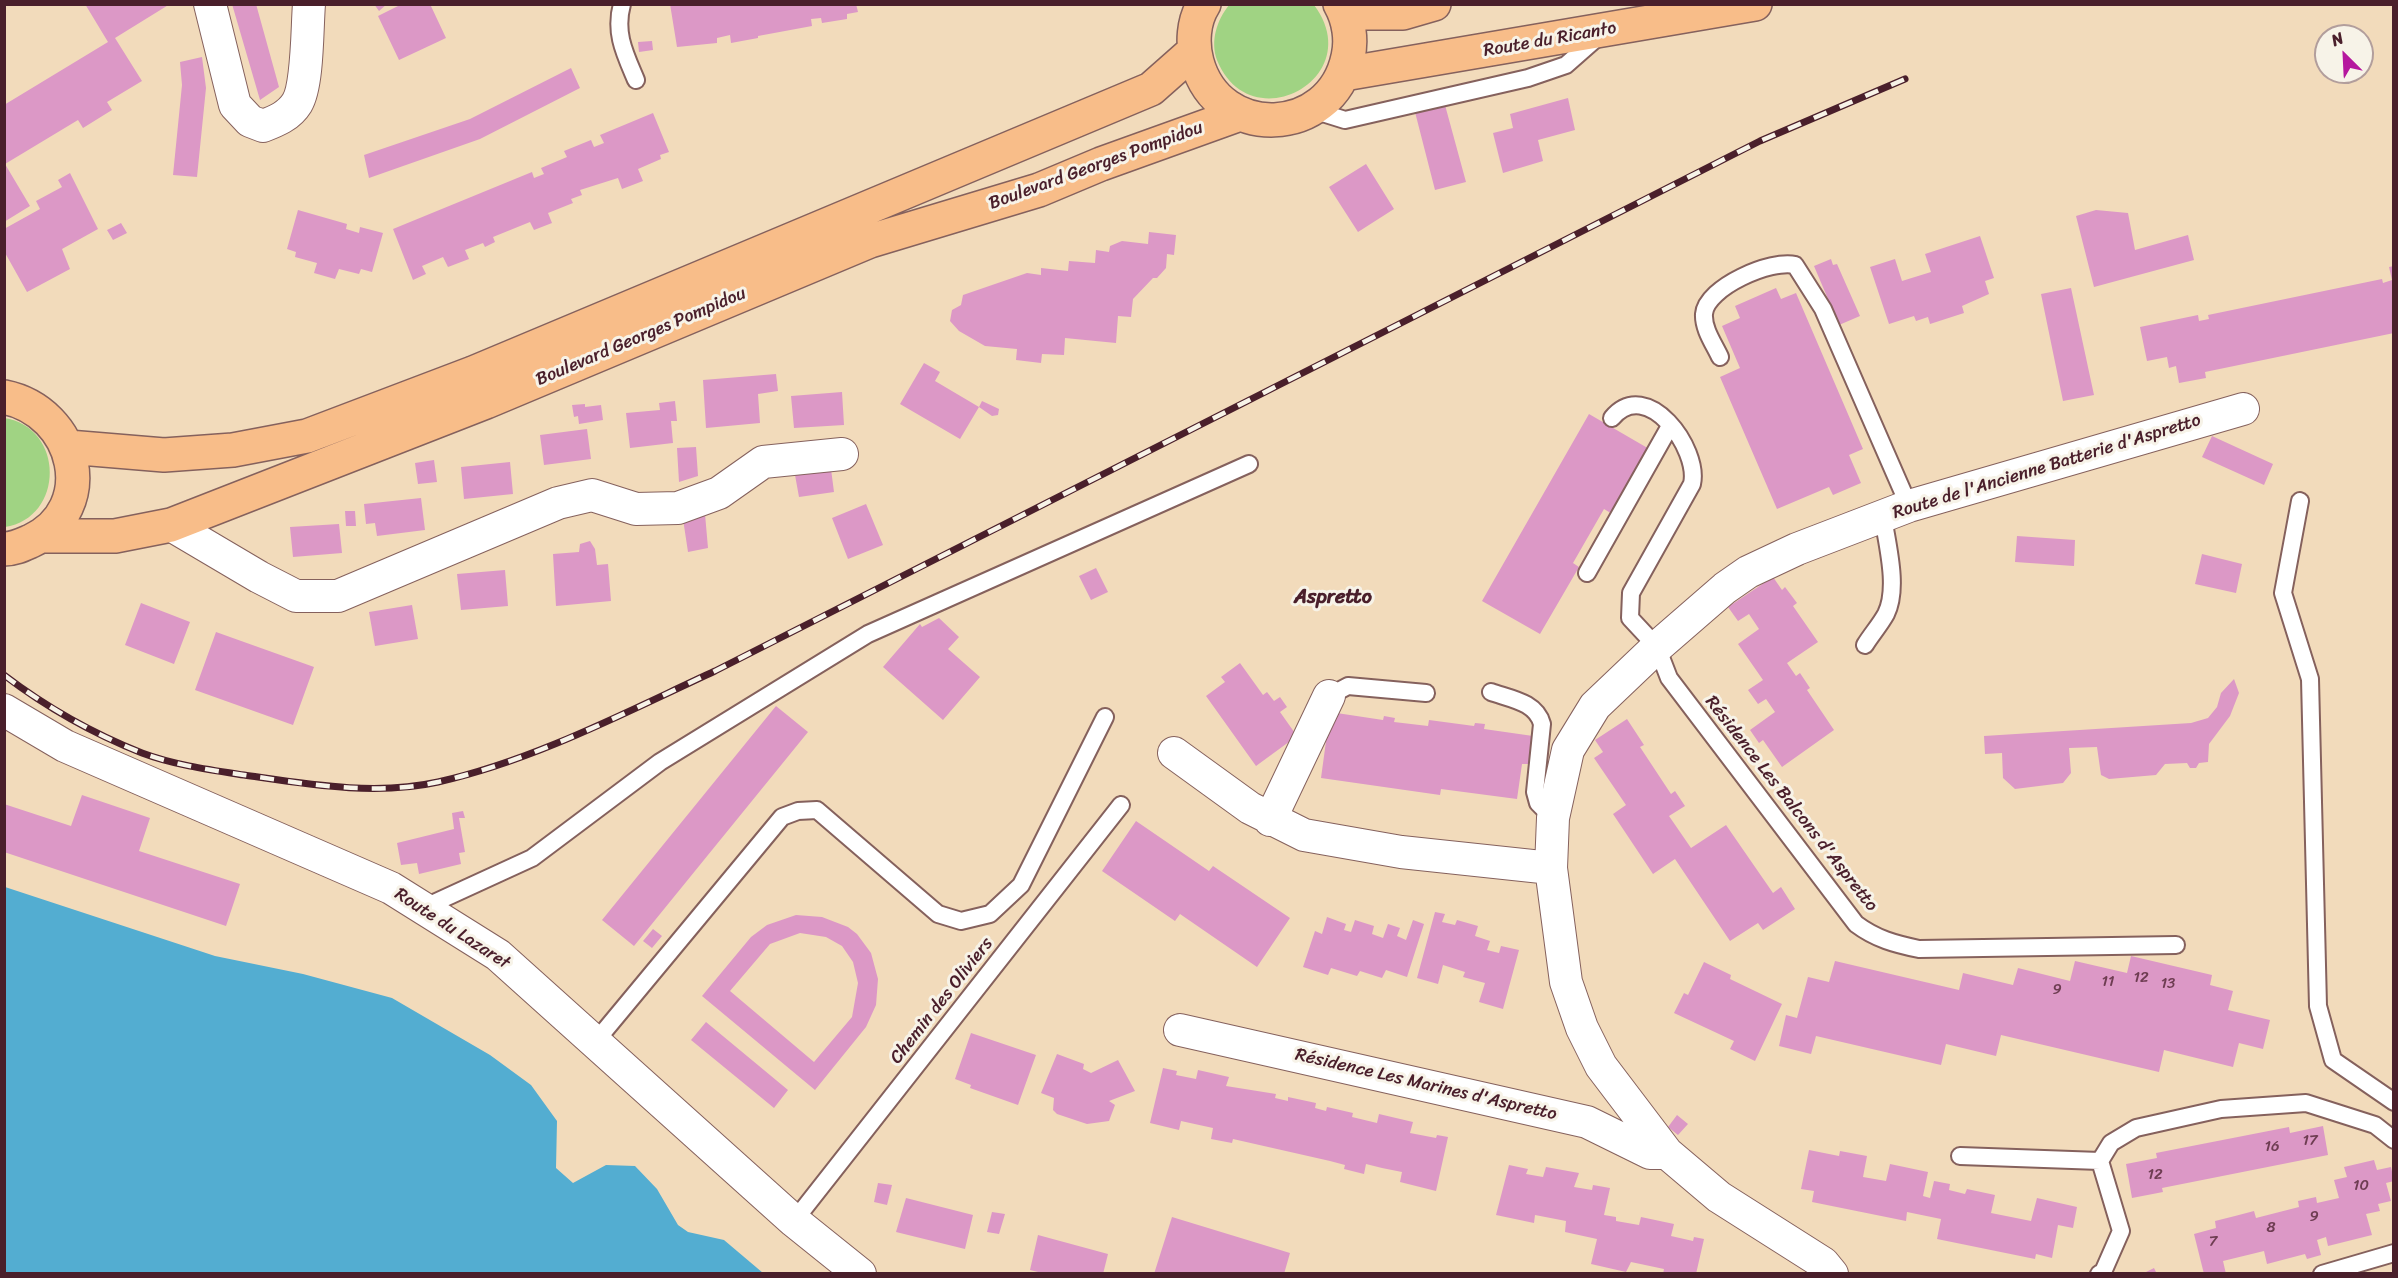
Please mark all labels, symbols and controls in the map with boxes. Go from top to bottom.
street label: Route du Ricanto [1482,18,1618,62]
text: N [2326,23,2348,54]
north arrow [2314,24,2374,84]
street label: Boulevard Georges Pompidou [986,117,1206,215]
street label: Boulevard Georges Pompidou [533,283,749,391]
street label: Route de l'Ancienne Batterie d'Aspretto [1890,410,2204,524]
district label: Aspretto [1294,586,1372,610]
street label: Résidence Les Balcons d'Aspretto [1700,692,1882,916]
street label: Route du Lazaret [390,884,514,974]
street label: Chemin des Oliviers [886,934,998,1068]
house number: 12 [2133,969,2149,987]
house number: 11 [2102,973,2114,991]
house number: 13 [2161,975,2175,993]
house number: 9 [2052,981,2062,999]
street label: Résidence Les Marines d'Aspretto [1293,1044,1559,1126]
house number: 17 [2303,1132,2317,1150]
house number: 16 [2265,1138,2279,1156]
house number: 12 [2147,1166,2163,1184]
house number: 10 [2353,1177,2369,1195]
house number: 9 [2309,1208,2319,1226]
house number: 8 [2266,1219,2276,1237]
house number: 7 [2209,1233,2217,1251]

